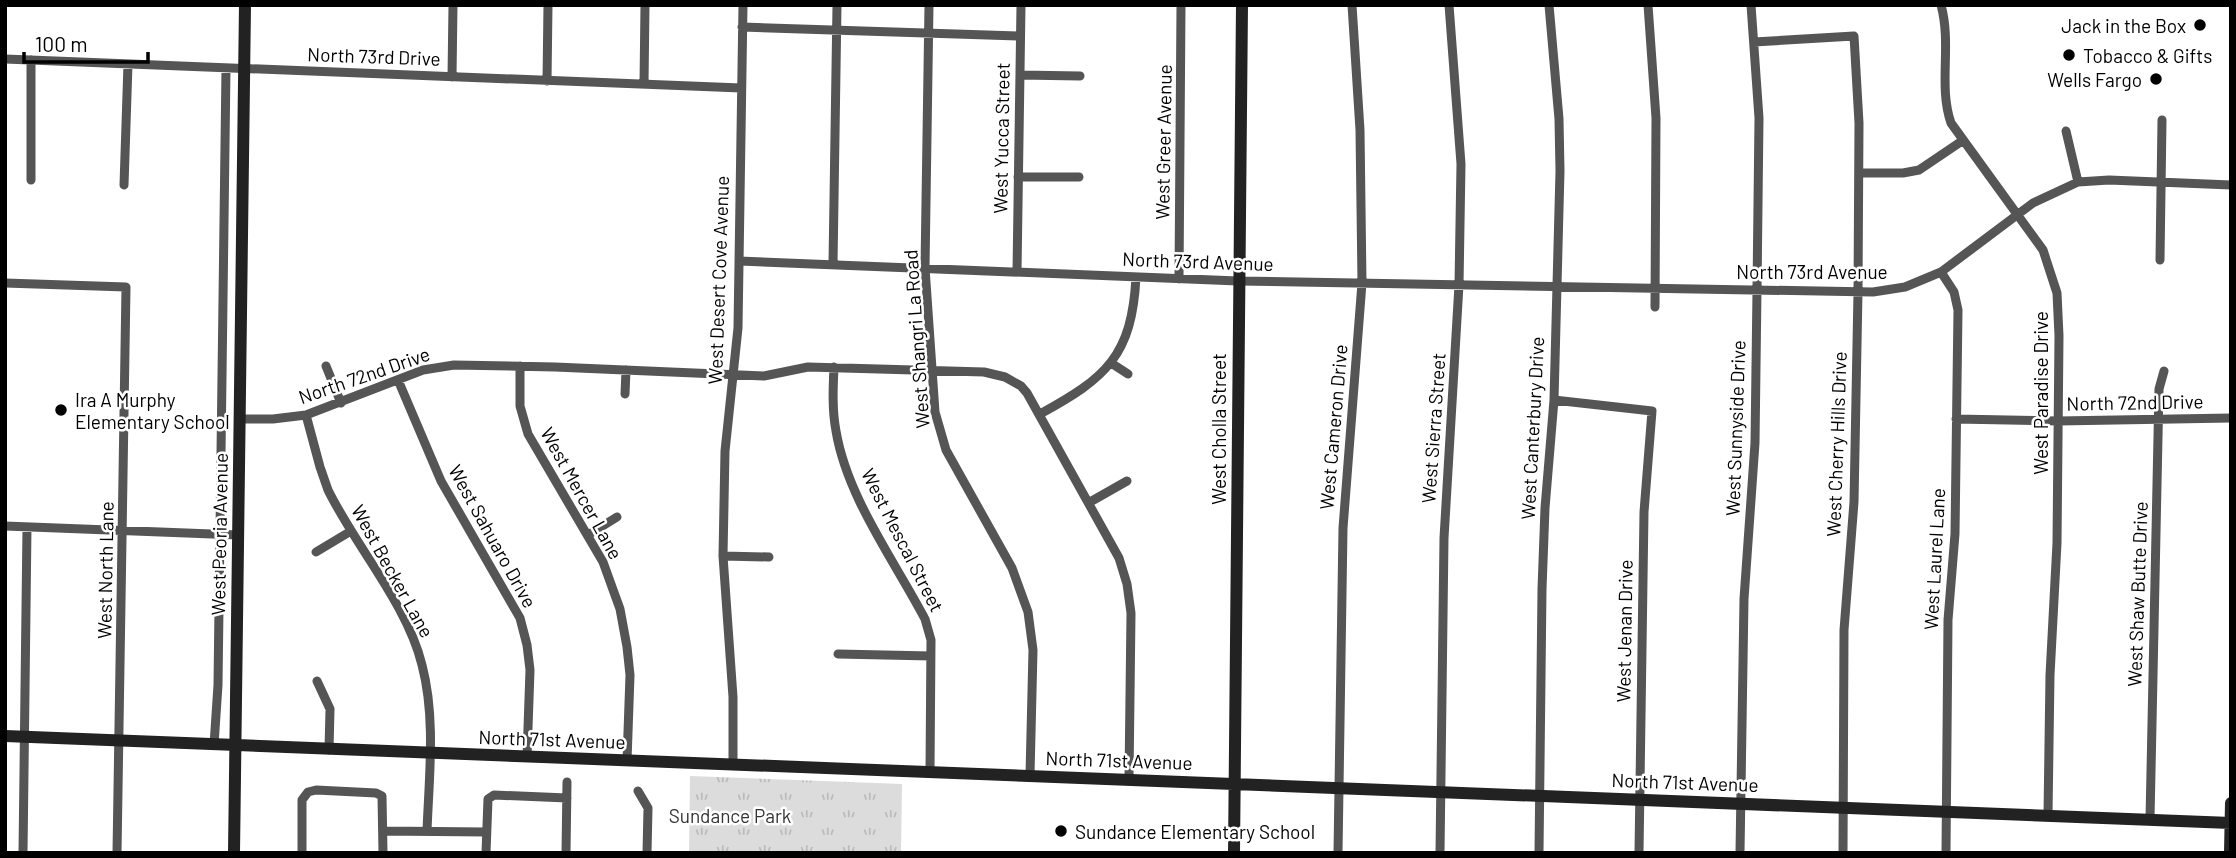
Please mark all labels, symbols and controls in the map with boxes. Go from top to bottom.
place label: Jack in the Box [2061,14,2186,37]
marker: Jack in the Box [2192,17,2208,33]
scale bar [24,21,149,65]
text: 100 m [35,31,88,56]
street label: North 73rd Drive [307,42,441,70]
place label: Tobacco & Gifts [2083,44,2212,67]
marker: Tobacco & Gifts [2061,47,2077,63]
street label: West Yucca Street [988,62,1014,214]
street label: West Greer Avenue [1150,64,1176,220]
place label: Wells Fargo [2047,68,2142,91]
marker: Wells Fargo [2148,71,2164,87]
street label: West Desert Cove Avenue [703,175,733,385]
street label: North 73rd Avenue [1122,247,1274,275]
street label: West Shangri La Road [898,249,934,429]
street label: North 73rd Avenue [1736,260,1888,283]
street label: West Paradise Drive [2029,311,2052,475]
street label: West Canterbury Drive [1516,336,1548,520]
street label: West Sunnyside Drive [1720,340,1750,516]
street label: North 72nd Drive [295,342,433,408]
street label: West Cameron Drive [1314,343,1352,511]
street label: West Cherry Hills Drive [1821,351,1851,537]
street label: West Sierra Street [1416,352,1450,504]
street label: West Cholla Street [1207,353,1230,505]
place label: Ira A Murphy Elementary School [75,388,230,433]
street label: North 72nd Drive [2066,389,2204,415]
marker: Ira A Murphy Elementary School [53,402,69,418]
street label: West Mercer Lane [536,423,628,563]
street label: West Peoria Avenue [206,453,232,615]
street label: West Sahuaro Drive [444,461,542,611]
street label: West Mescal Street [857,464,949,616]
street label: West Laurel Lane [1919,487,1949,631]
street label: West North Lane [92,501,118,639]
street label: West Becker Lane [347,501,439,641]
street label: West Shaw Butte Drive [2122,501,2152,687]
street label: West Jenan Drive [1611,559,1637,703]
street label: North 71st Avenue [478,725,626,753]
street label: North 71st Avenue [1045,746,1193,774]
street label: North 71st Avenue [1611,768,1759,796]
park label: Sundance Park [669,804,791,827]
place label: Sundance Elementary School [1075,820,1315,843]
marker: Sundance Elementary School [1053,823,1069,839]

